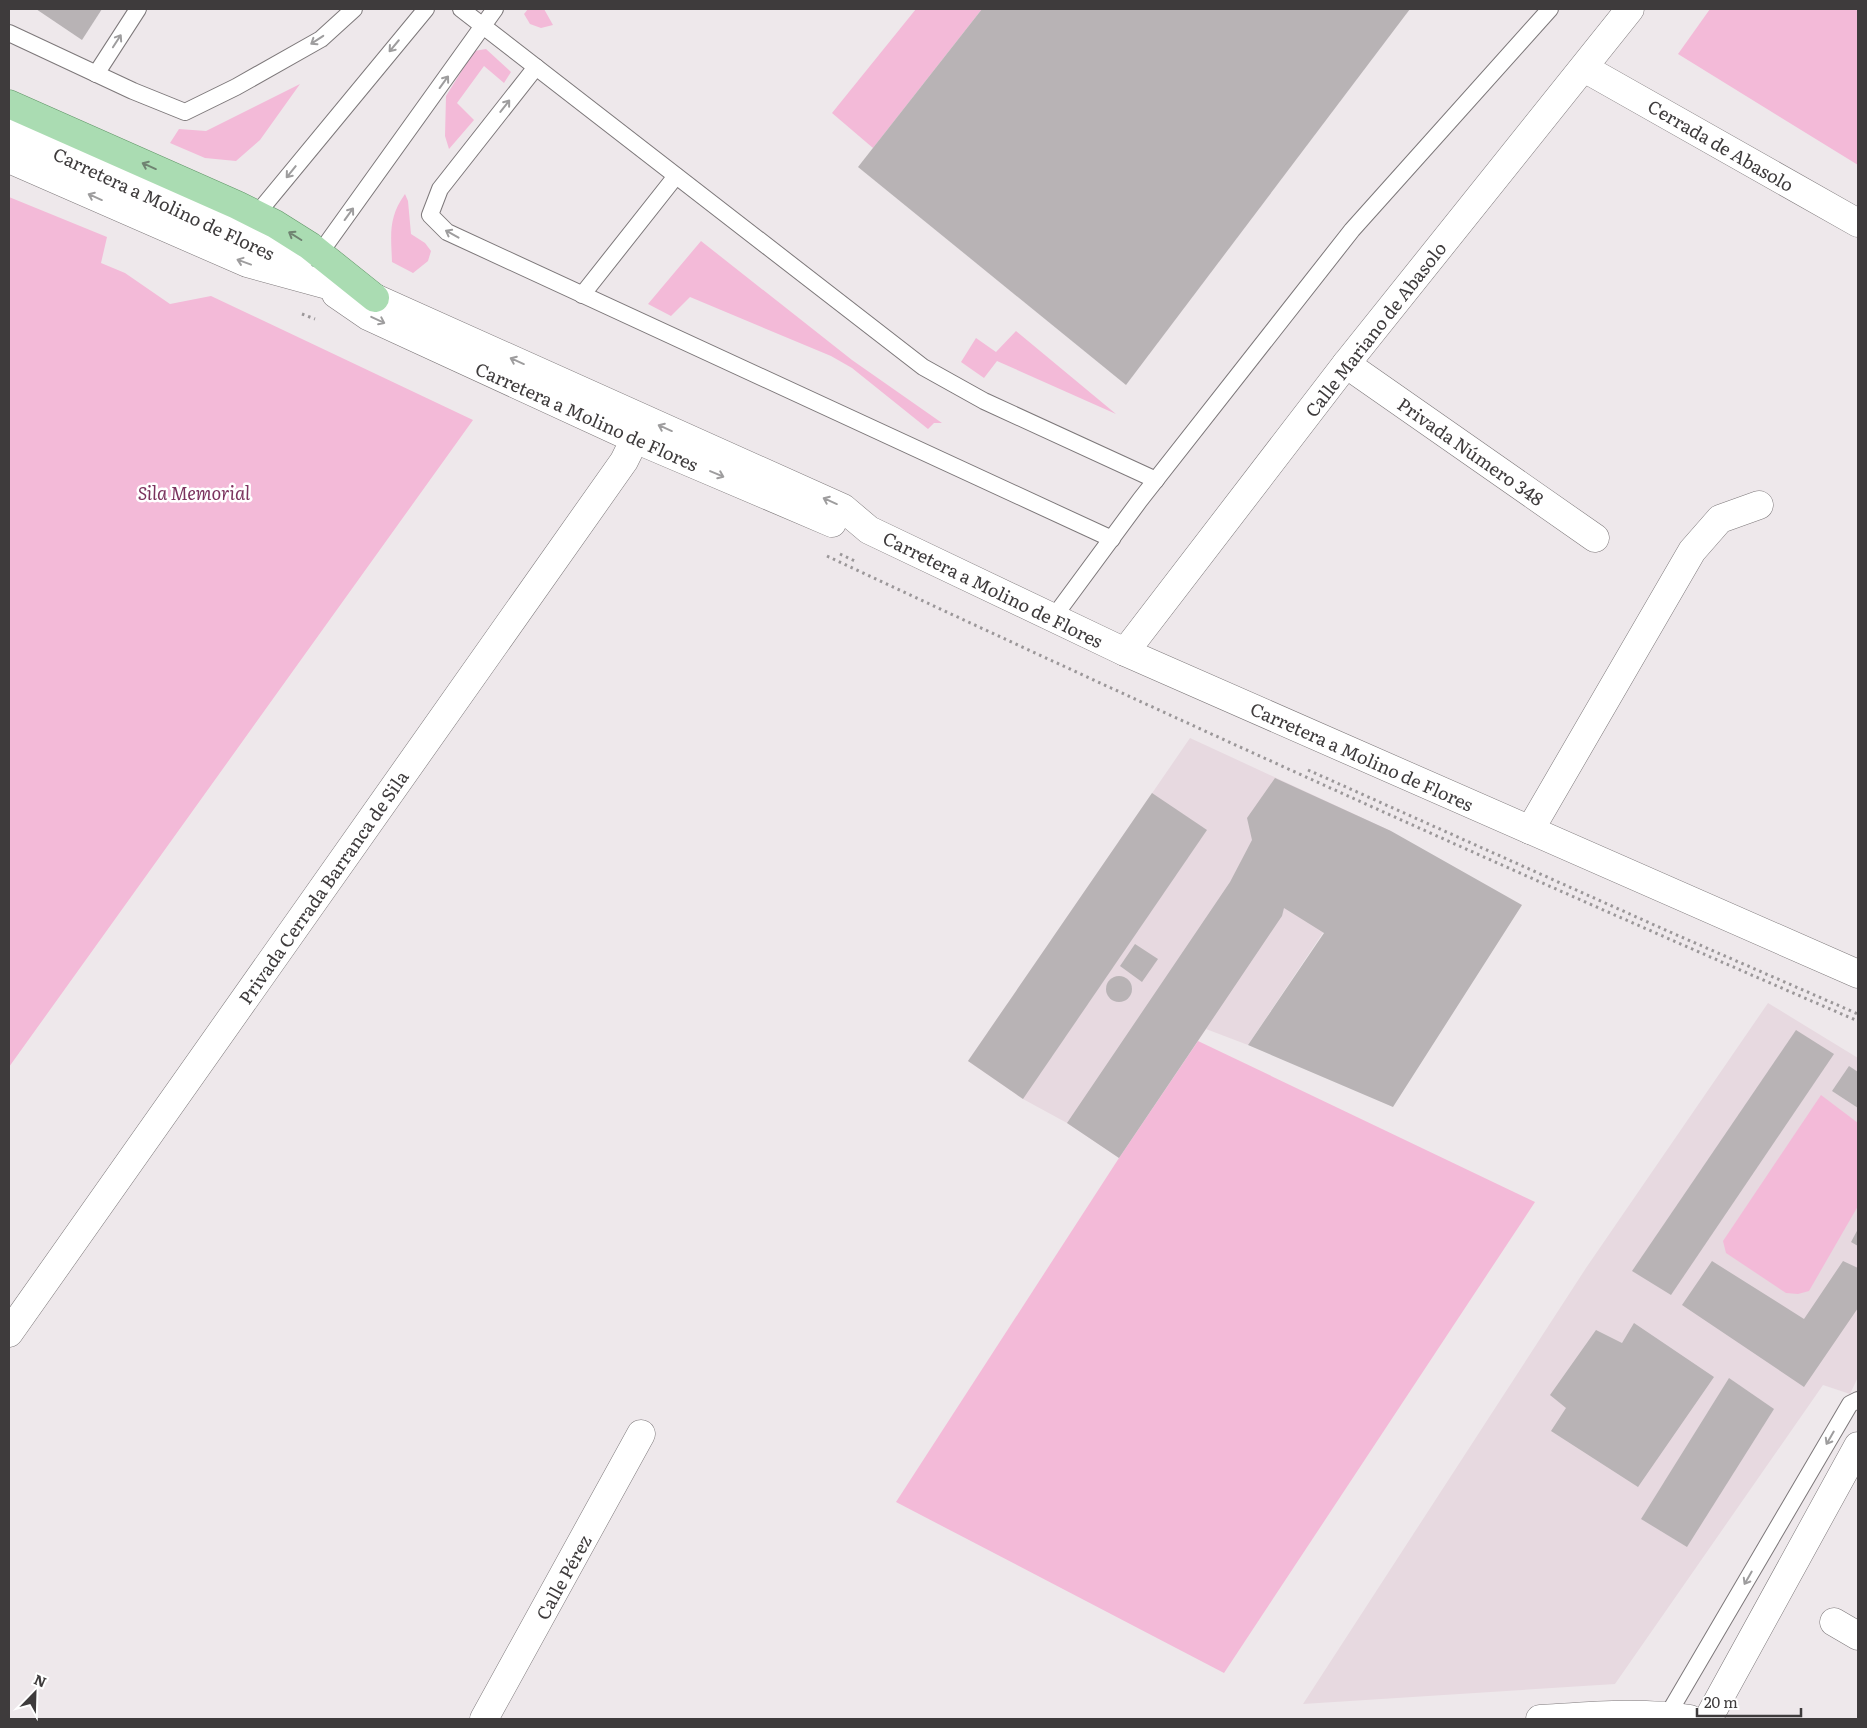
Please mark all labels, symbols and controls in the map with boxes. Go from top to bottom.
one-way arrow [111,34,122,48]
one-way arrow [311,36,325,46]
one-way arrow [389,40,400,53]
one-way arrow [439,75,449,89]
street label: Cerrada de Abasolo [1643,92,1799,198]
one-way arrow [499,100,510,113]
street label: Carretera a Molino de Flores [49,140,279,266]
one-way arrow [142,160,157,170]
one-way arrow [285,165,296,178]
one-way arrow [88,191,103,201]
one-way arrow [344,207,354,221]
one-way arrow [445,229,460,239]
one-way arrow [288,231,302,242]
street label: Calle Mariano de Abasolo [1298,236,1452,422]
one-way arrow [237,257,252,266]
one-way arrow [370,316,385,326]
street label: Carretera a Molino de Flores [471,355,703,477]
one-way arrow [510,356,525,366]
street label: Privada Número 348 [1392,390,1550,512]
one-way arrow [658,422,673,432]
one-way arrow [709,470,724,480]
park label: Sila Memorial [138,479,251,506]
one-way arrow [823,496,838,506]
street label: Carretera a Molino de Flores [879,524,1107,654]
street label: Carretera a Molino de Flores [1246,695,1478,817]
street label: Privada Cerrada Barranca de Sila [232,764,415,1009]
one-way arrow [1824,1431,1834,1445]
street label: Calle Pérez [529,1529,598,1624]
one-way arrow [1742,1571,1752,1585]
north arrow [10,1668,60,1718]
text: N [31,1669,50,1692]
scale bar [1697,1686,1801,1718]
text: 20 m [1704,1690,1738,1713]

